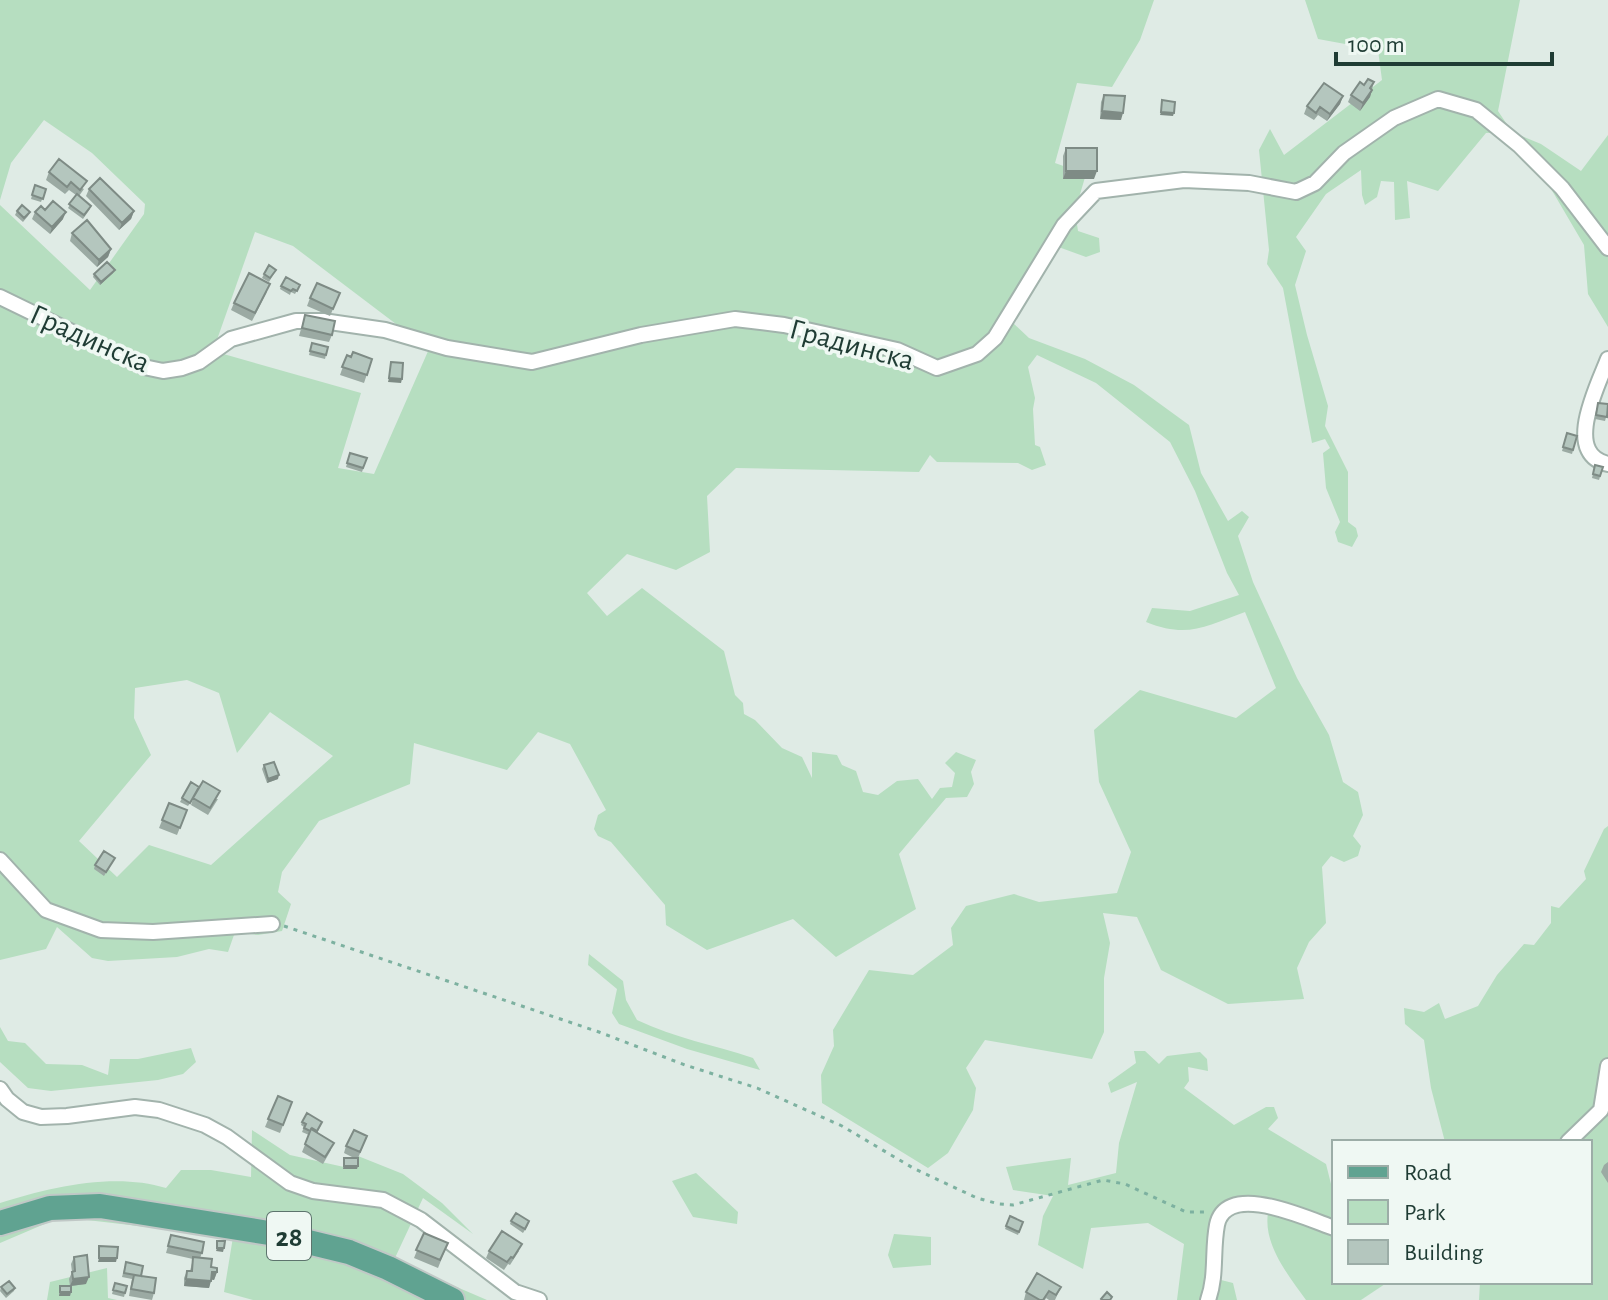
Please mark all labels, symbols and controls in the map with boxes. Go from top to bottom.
scale bar [1336,16,1552,66]
text: 100 m [1348,33,1405,57]
street label: Градинска [25,299,154,379]
street label: Градинска [786,314,917,376]
legend [1332,1140,1592,1284]
text: Road [1404,1161,1452,1185]
text: Park [1404,1201,1445,1225]
road number: 28 [267,1212,311,1260]
text: Building [1404,1241,1483,1265]

